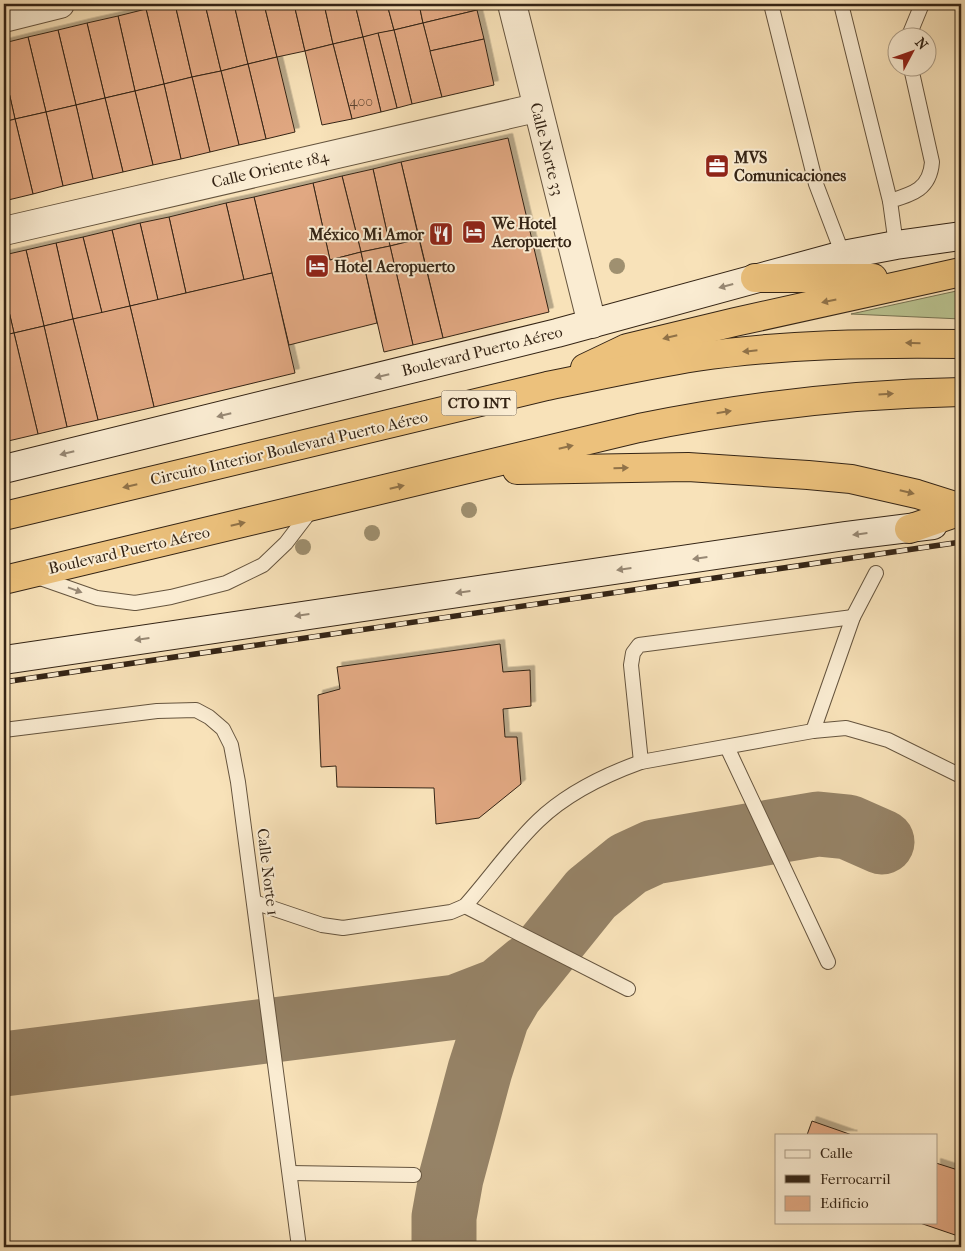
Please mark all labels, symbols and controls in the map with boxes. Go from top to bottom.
north arrow [888,28,938,78]
text: N [912,34,932,54]
house number: 400 [349,93,373,110]
street label: Calle Norte 33 [526,101,568,197]
street label: Calle Oriente 184 [210,146,331,192]
place label: MVS Comunicaciones [733,148,846,185]
office icon: MVS Comunicaciones [704,153,730,179]
place label: We Hotel Aeropuerto [491,214,571,252]
hotel icon: We Hotel Aeropuerto [461,219,487,245]
restaurant icon: México Mi Amor [428,221,454,247]
place label: México Mi Amor [308,225,425,244]
hotel icon: Hotel Aeropuerto [304,253,330,279]
place label: Hotel Aeropuerto [334,257,455,277]
one-way arrow [718,282,733,290]
one-way arrow [821,297,836,305]
street label: Boulevard Puerto Aéreo [400,322,564,380]
one-way arrow [663,333,678,341]
one-way arrow [904,339,920,347]
one-way arrow [742,347,758,355]
one-way arrow [375,372,390,380]
one-way arrow [878,389,894,397]
road number: CTO INT [442,390,516,416]
street label: Circuito Interior Boulevard Puerto Aéreo [148,407,430,489]
one-way arrow [717,407,733,415]
one-way arrow [217,411,232,419]
one-way arrow [558,443,573,451]
one-way arrow [59,450,74,458]
one-way arrow [614,464,630,472]
one-way arrow [123,482,138,490]
one-way arrow [389,483,404,491]
one-way arrow [900,488,915,496]
one-way arrow [231,520,246,528]
street label: Boulevard Puerto Aéreo [46,522,212,578]
one-way arrow [852,530,868,538]
one-way arrow [691,554,707,562]
one-way arrow [616,565,632,573]
one-way arrow [68,586,83,594]
one-way arrow [455,588,471,596]
one-way arrow [294,612,310,620]
one-way arrow [133,635,149,643]
street label: Calle Norte 1 [253,827,283,917]
legend [775,1134,938,1224]
text: Calle [820,1144,853,1162]
text: Ferrocarril [820,1170,891,1188]
text: Edificio [820,1194,869,1212]

